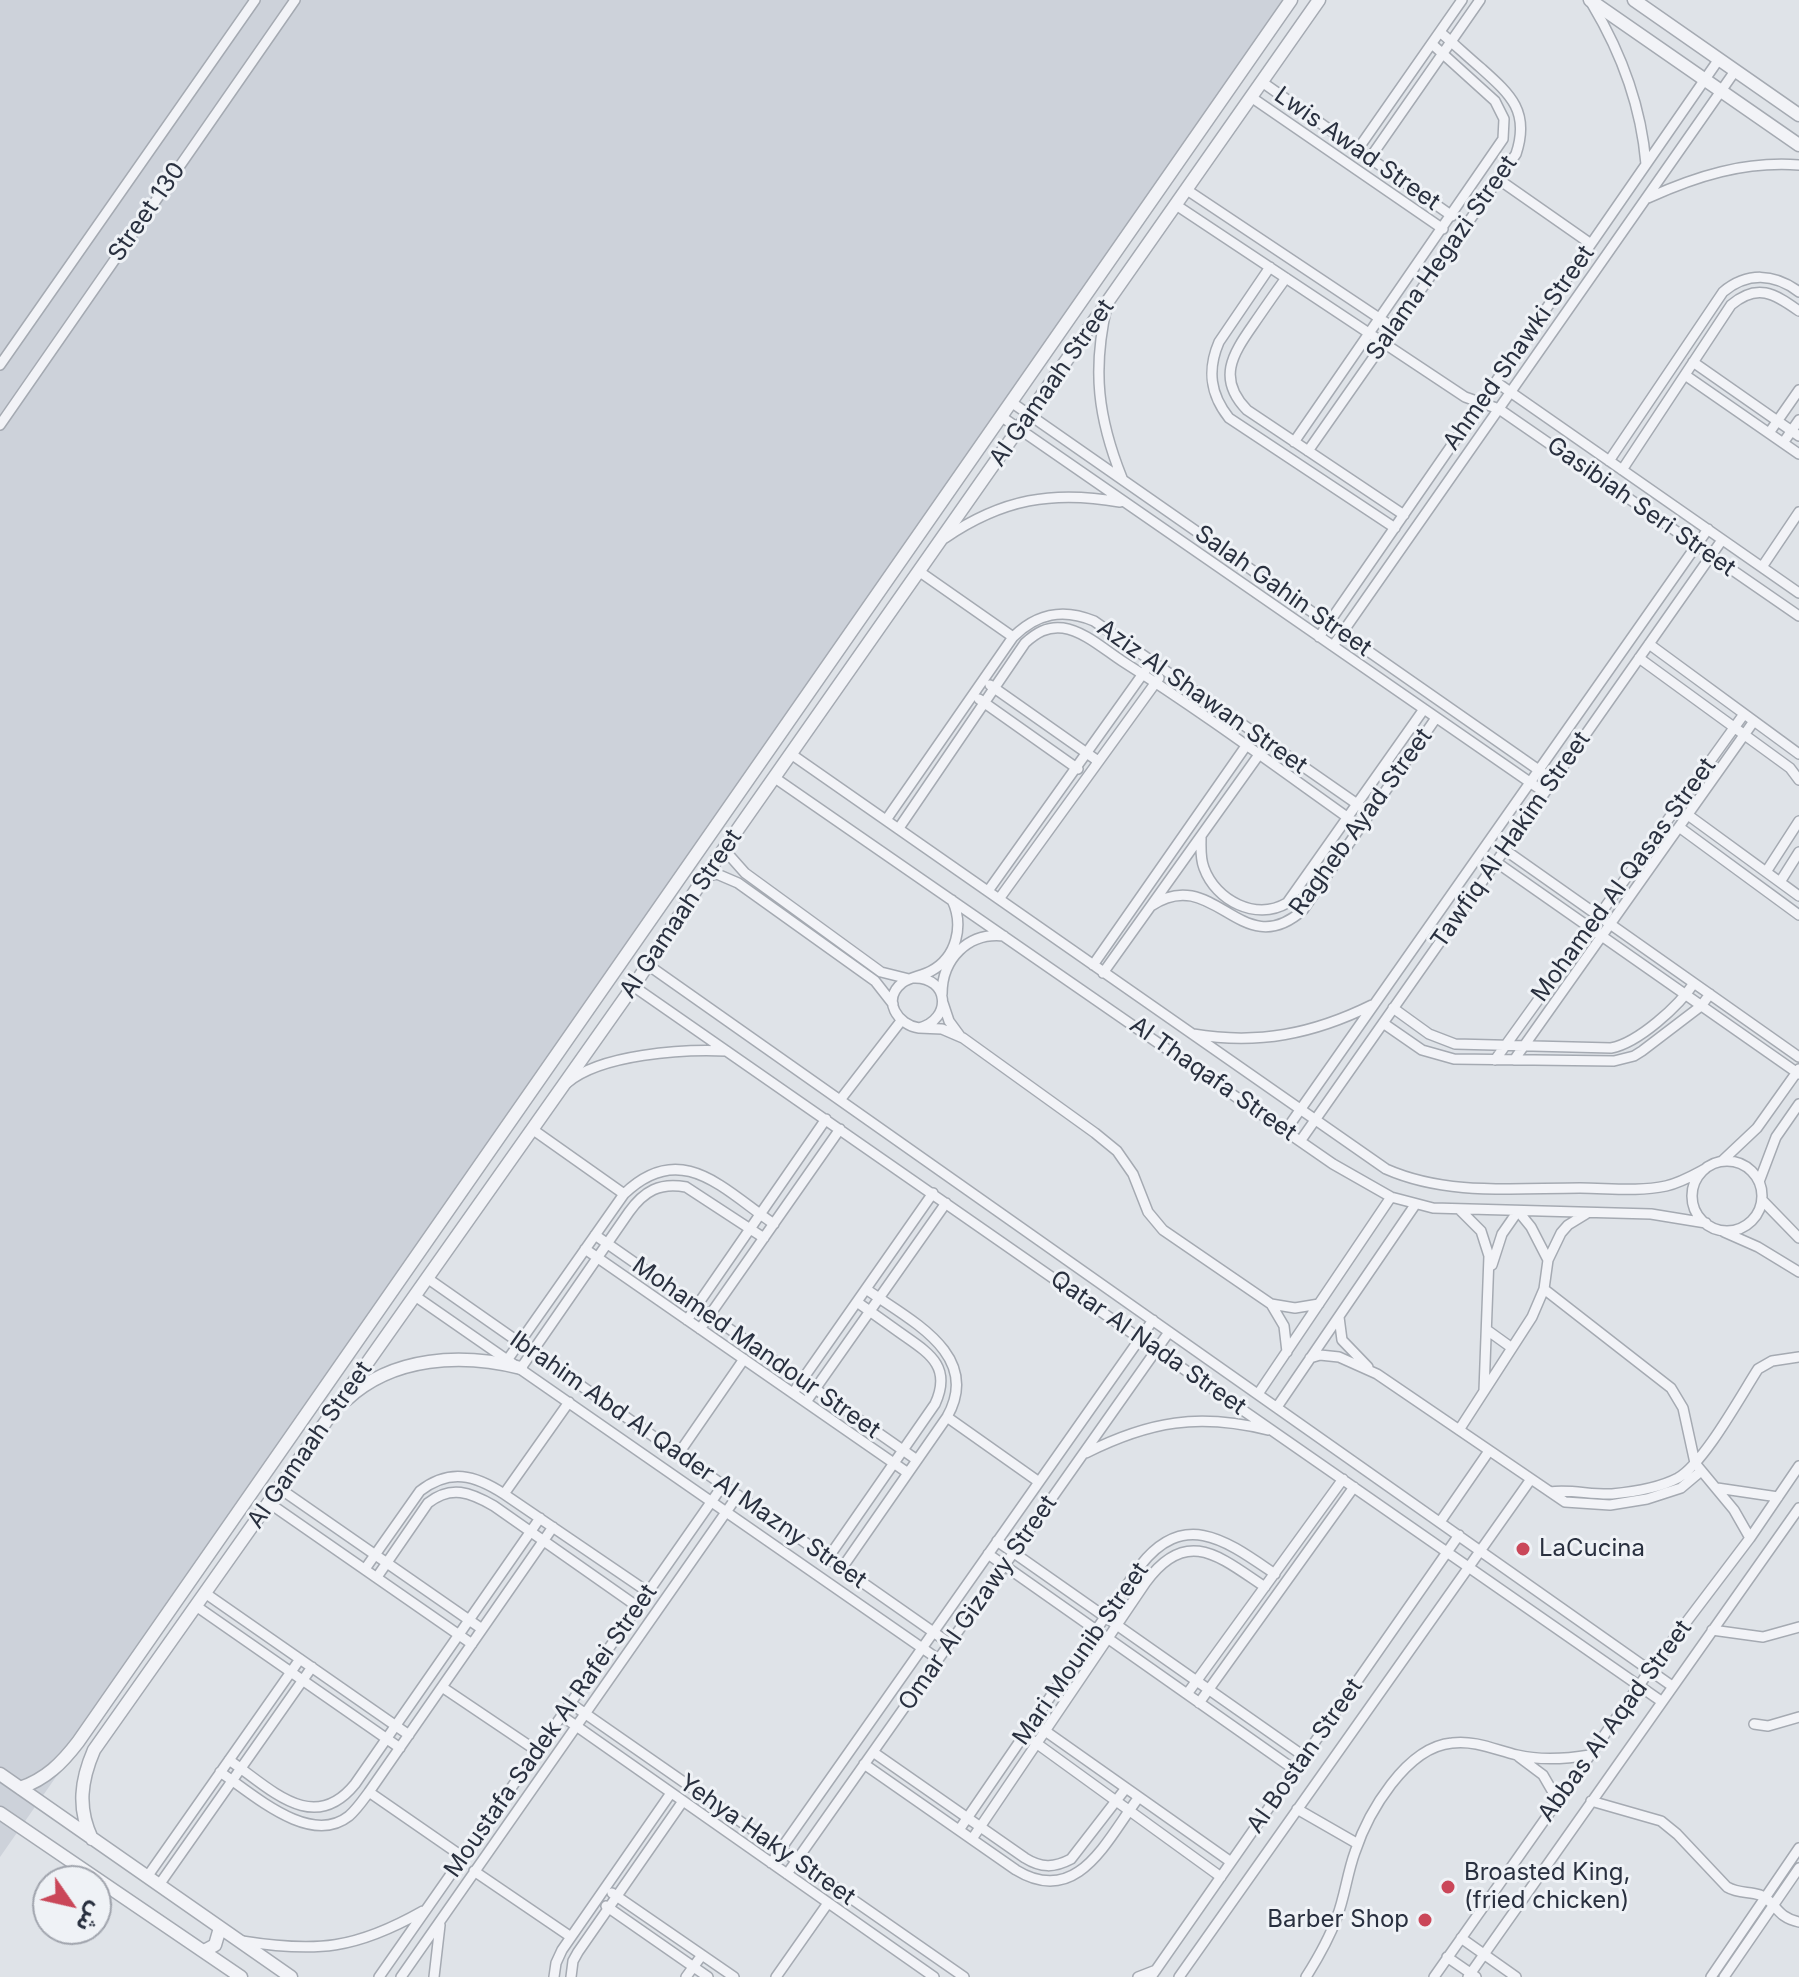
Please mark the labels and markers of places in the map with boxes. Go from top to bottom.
place label: LaCucina [1539,1535,1645,1563]
marker: LaCucina [1514,1540,1532,1558]
place label: Broasted King, (fried chicken) [1464,1859,1630,1915]
marker: Broasted King, (fried chicken) [1439,1878,1457,1896]
place label: Barber Shop [1267,1906,1409,1934]
marker: Barber Shop [1416,1911,1434,1929]

